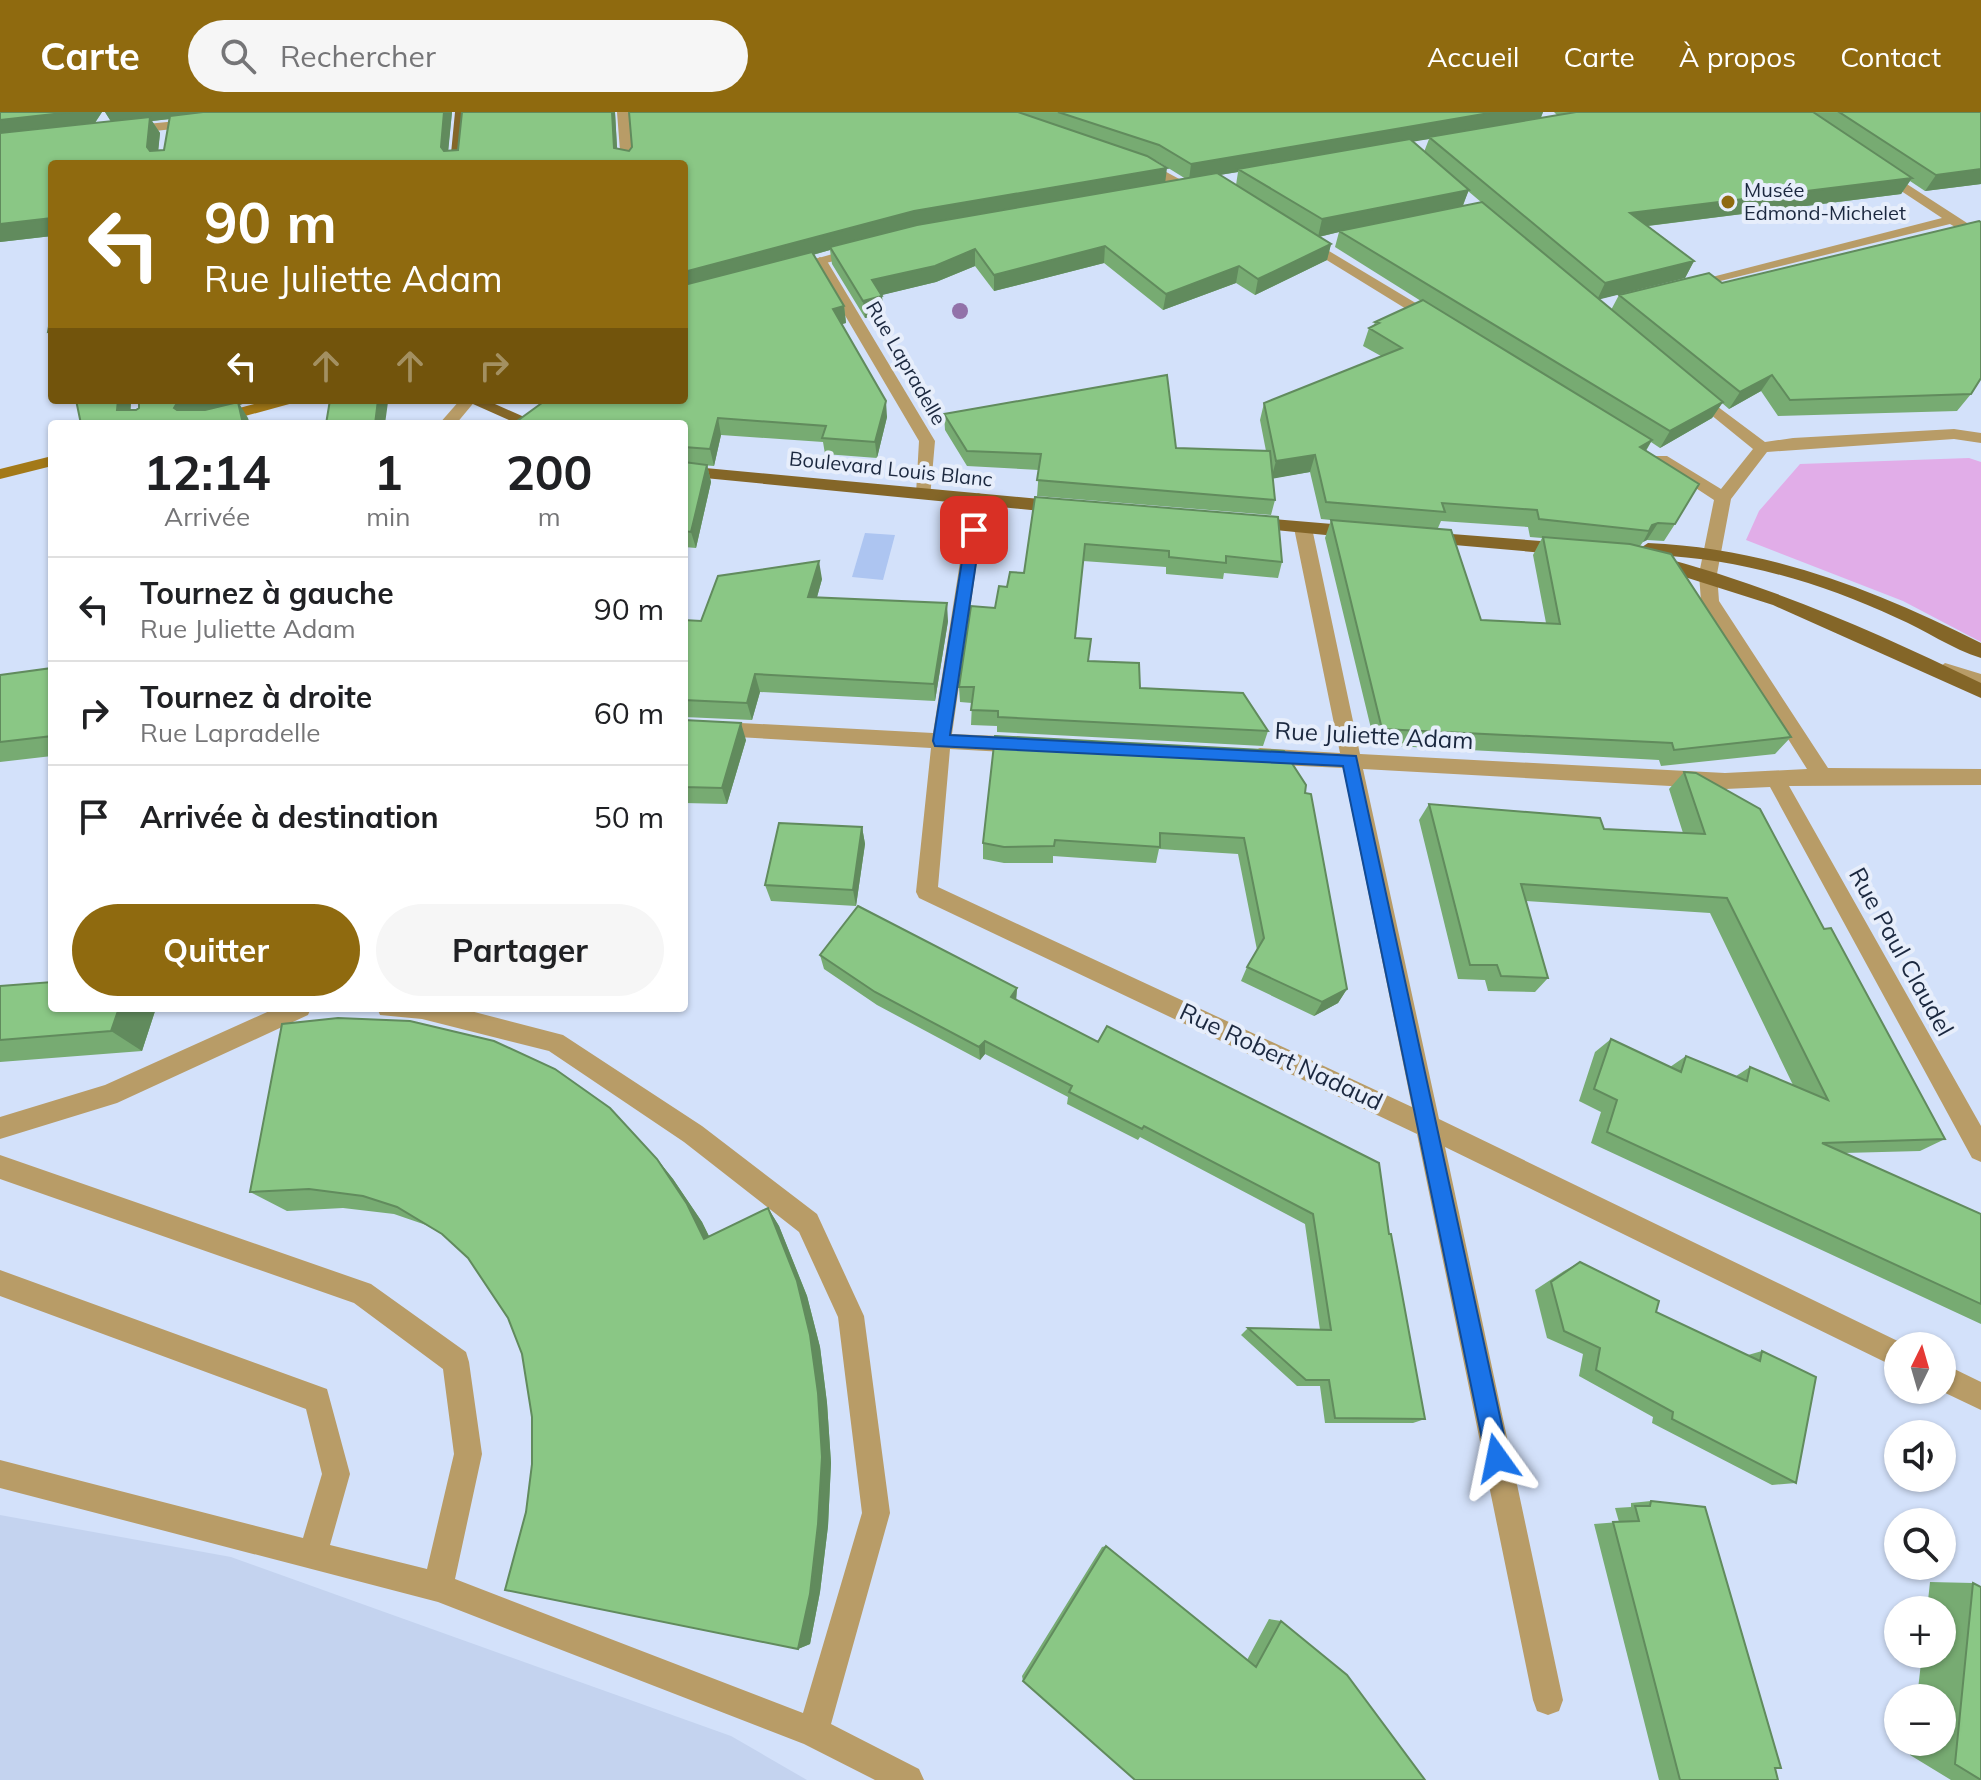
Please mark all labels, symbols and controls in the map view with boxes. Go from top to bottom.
search box [188,20,748,92]
text: Carte [40,32,140,80]
icon: search [216,34,260,78]
text: Rechercher [280,37,436,75]
text: Accueil [1427,39,1520,74]
text: Carte [1564,39,1635,74]
text: À propos [1679,39,1796,74]
text: Contact [1840,39,1941,74]
place label: Musée Edmond-Michelet [1744,177,1906,225]
text: 90 m [204,187,337,257]
icon: left [72,192,176,296]
marker: Musée Edmond-Michelet [1719,193,1737,211]
text: Rue Juliette Adam [204,256,503,301]
street label: Rue Lapradelle [861,296,952,429]
icon: left [220,344,264,388]
icon: ahead [304,344,348,388]
icon: ahead [388,344,432,388]
icon: right [472,344,516,388]
text: 12:14 [144,442,271,502]
text: 1 [374,442,403,502]
text: 200 [506,442,592,502]
street label: Boulevard Louis Blanc [788,445,994,492]
pin [940,496,1008,564]
text: Arrivée [164,500,250,533]
text: min [366,500,410,533]
text: m [538,500,561,533]
icon: arrive [952,508,996,552]
text: Tournez à gauche [140,574,394,612]
icon: left [72,587,116,631]
text: 90 m [594,590,664,628]
text: Rue Juliette Adam [140,612,356,645]
text: Tournez à droite [140,678,372,716]
icon: right [72,691,116,735]
text: 60 m [594,694,664,732]
street label: Rue Juliette Adam [1274,715,1474,755]
text: Rue Lapradelle [140,716,320,749]
icon: arrive [72,795,116,839]
text: Arrivée à destination [140,798,439,836]
text: 50 m [594,798,664,836]
street label: Rue Paul Claudel [1843,862,1961,1041]
button: Quitter [72,904,360,996]
button: Partager [376,904,664,996]
street label: Rue Robert Nadaud [1175,996,1388,1116]
north arrow [1884,1332,1956,1404]
map controls [1884,1332,1956,1756]
position arrow [1455,1416,1539,1500]
button: sound [1884,1420,1956,1492]
button: search [1884,1508,1956,1580]
button: + [1884,1596,1956,1668]
button: − [1884,1684,1956,1756]

